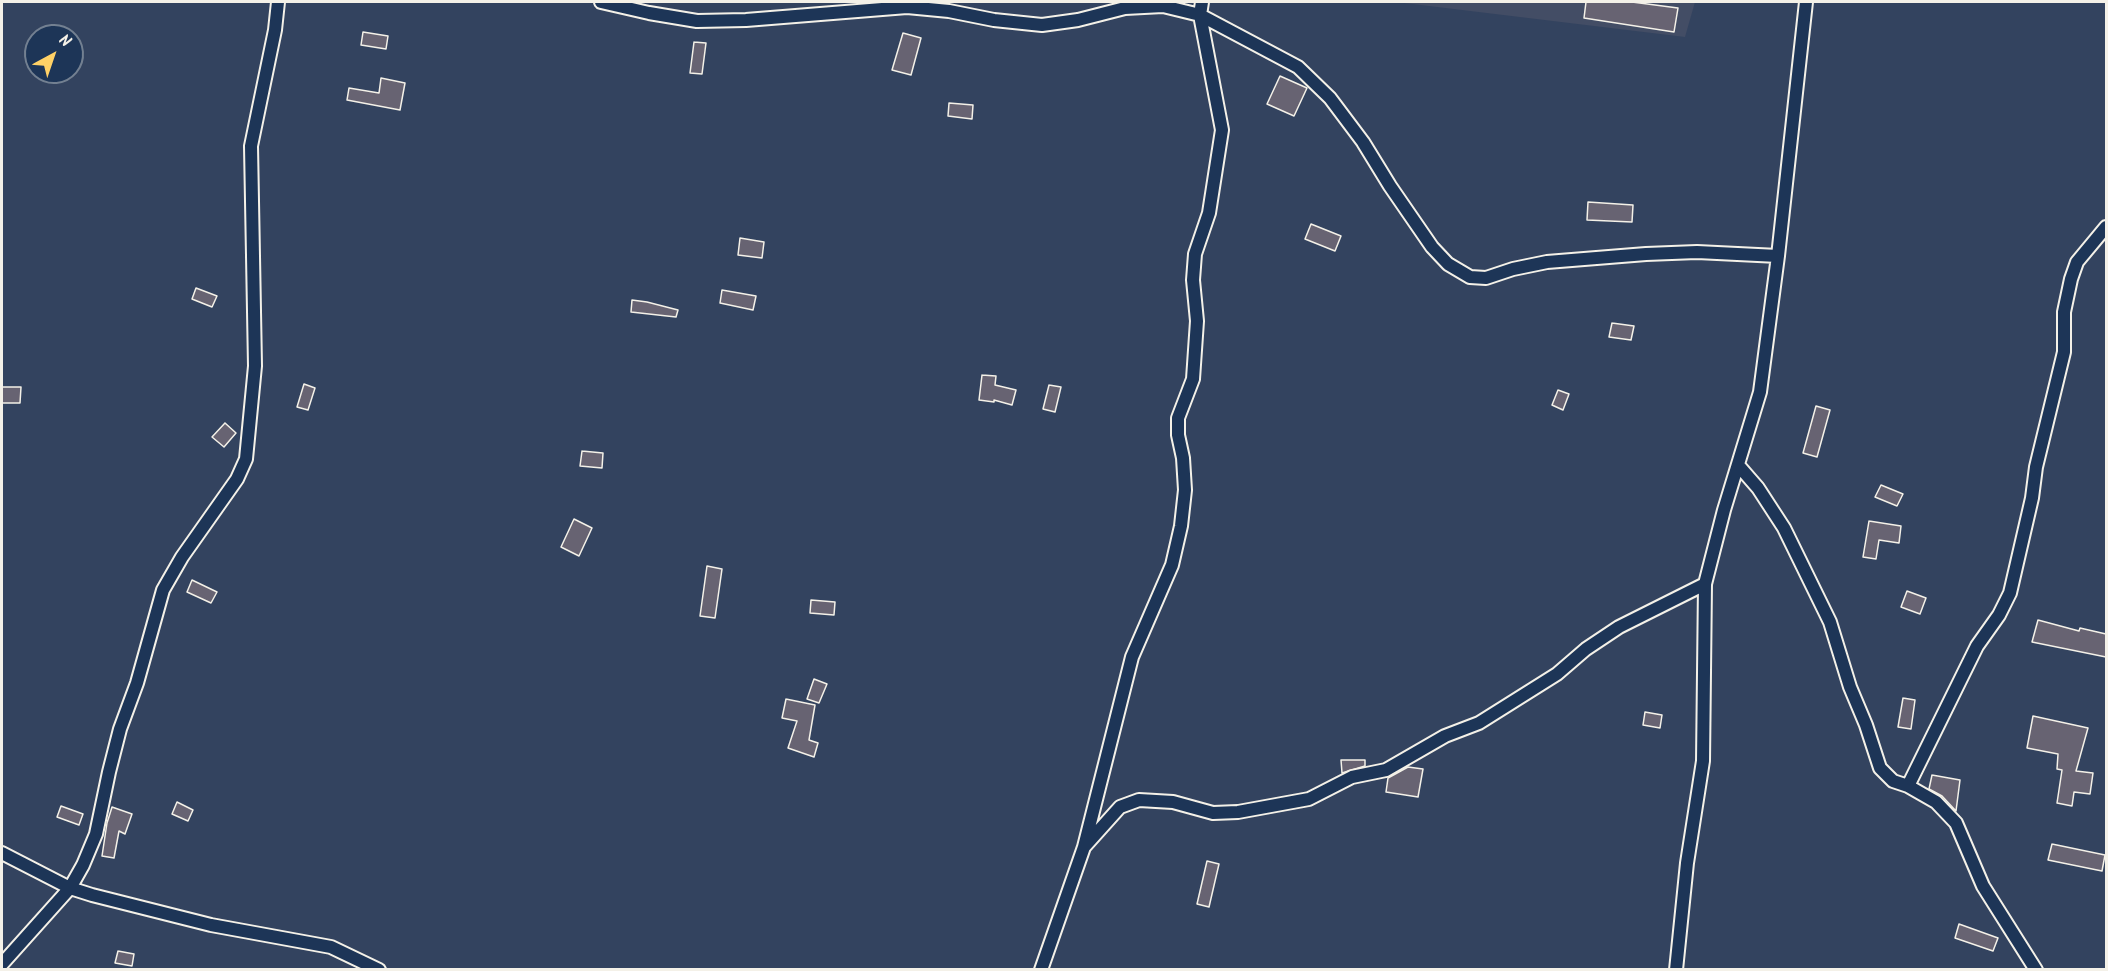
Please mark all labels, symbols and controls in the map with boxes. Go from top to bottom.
north arrow [24,24,84,84]
text: N [53,29,77,54]

